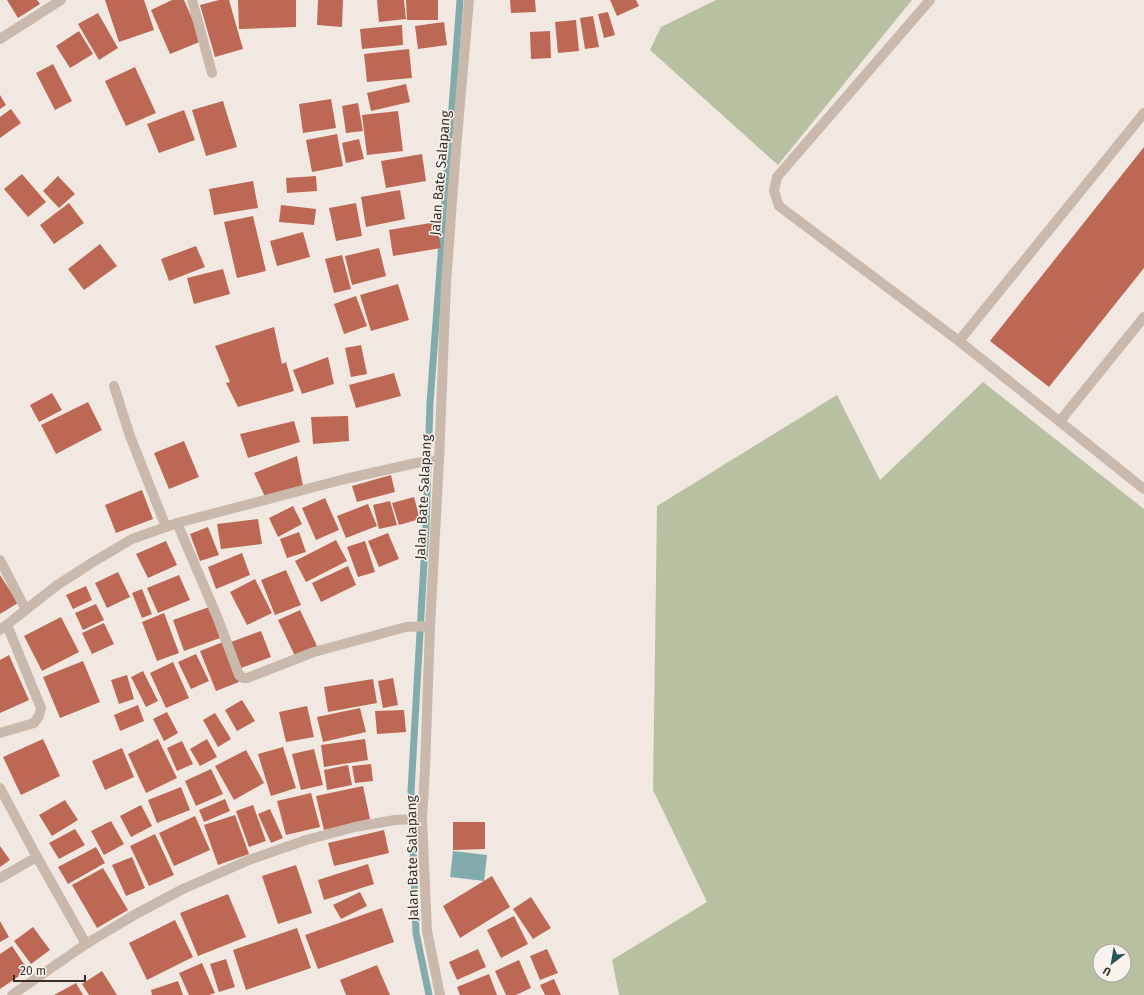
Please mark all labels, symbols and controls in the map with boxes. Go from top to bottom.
street label: Jalan Bate Salapang [427,109,455,236]
street label: Jalan Bate Salapang [412,433,435,560]
street label: Jalan Bate Salapang [403,794,422,921]
north arrow [1092,943,1132,983]
scale bar [14,957,85,983]
text: 20 m [20,964,46,978]
text: U [1101,964,1114,979]

